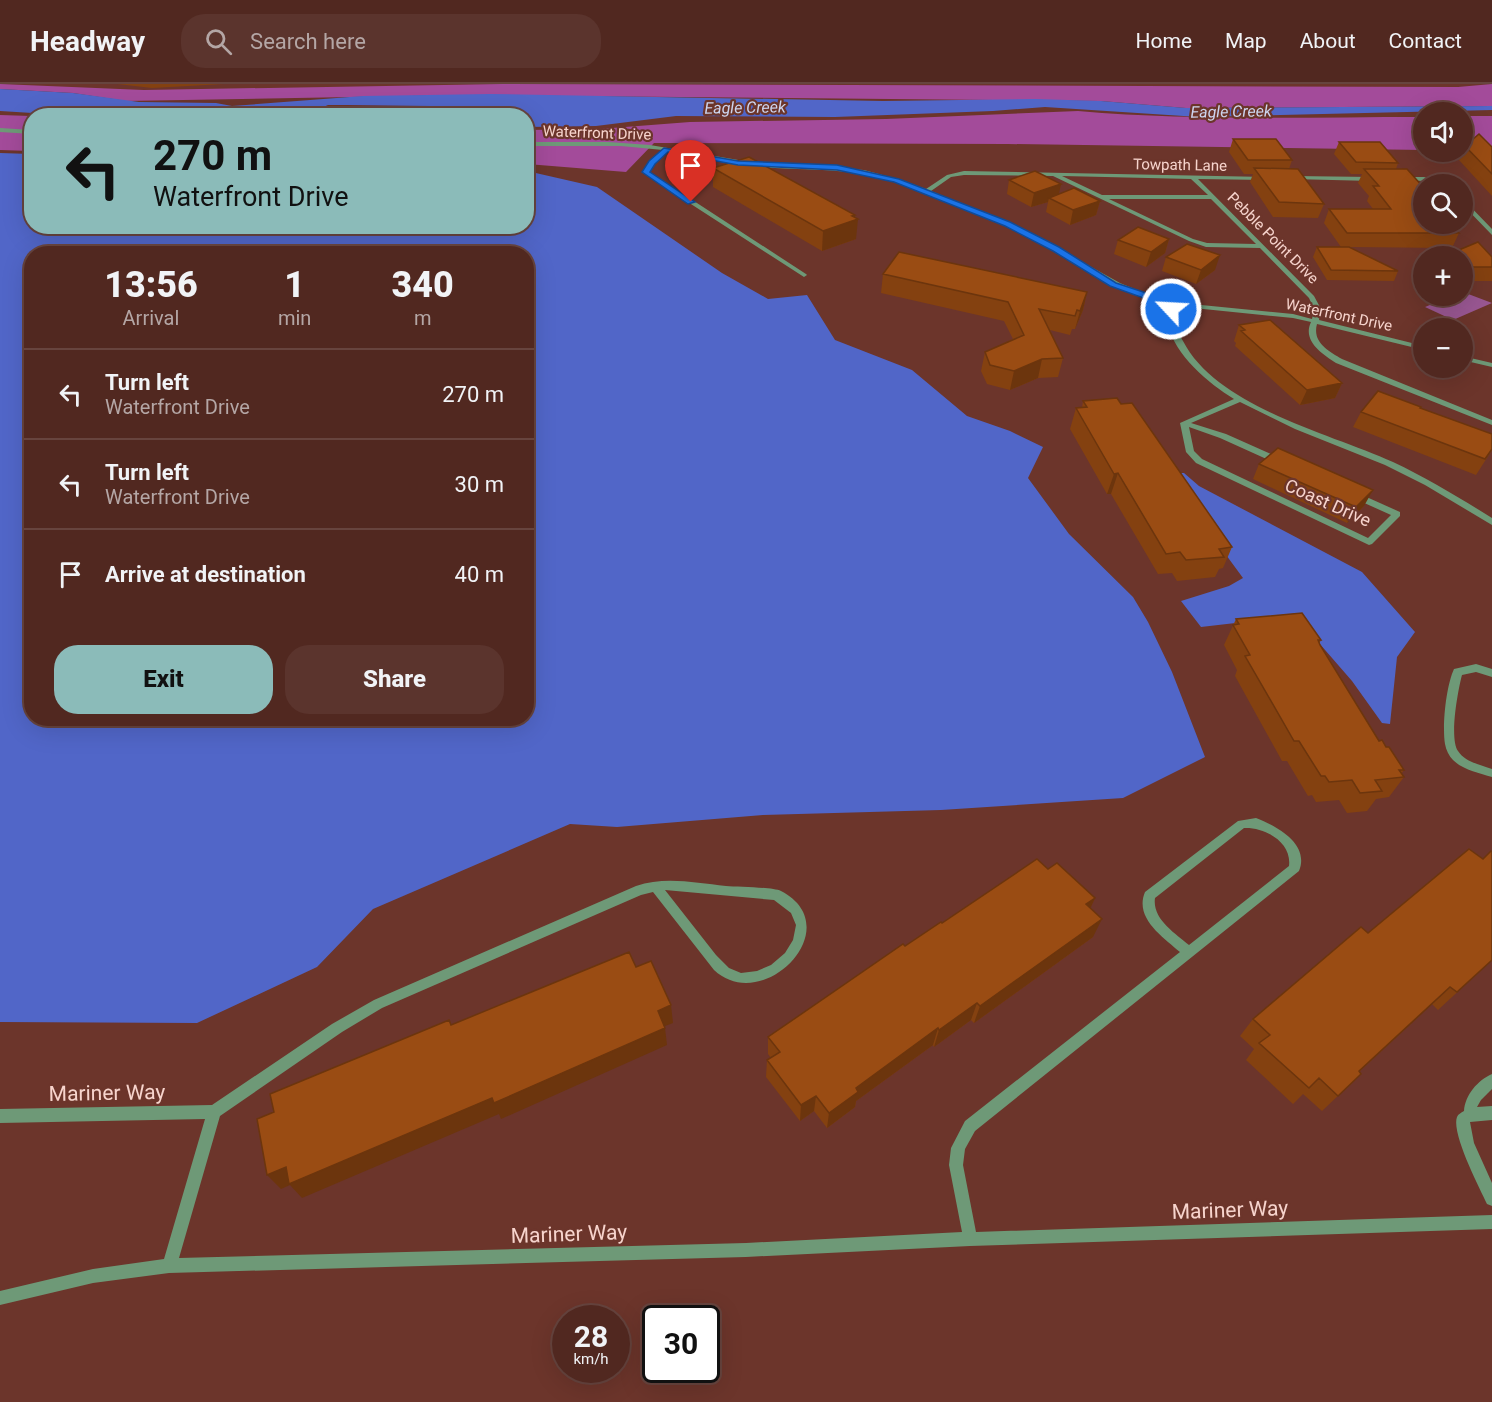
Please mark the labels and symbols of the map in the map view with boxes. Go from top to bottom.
water label: Eagle Creek [704,97,787,118]
water label: Eagle Creek [1190,101,1273,122]
street label: Waterfront Drive [542,122,652,144]
pin [665,140,716,202]
street label: Towpath Lane [1133,155,1227,175]
street label: Pebble Point Drive [1224,189,1322,287]
position arrow [1139,277,1203,341]
street label: Waterfront Drive [1284,295,1394,335]
street label: Coast Drive [1282,474,1374,531]
street label: Mariner Way [49,1080,166,1106]
street label: Mariner Way [1171,1196,1289,1224]
street label: Mariner Way [510,1220,628,1248]
speed limit sign: 30 [642,1305,720,1383]

